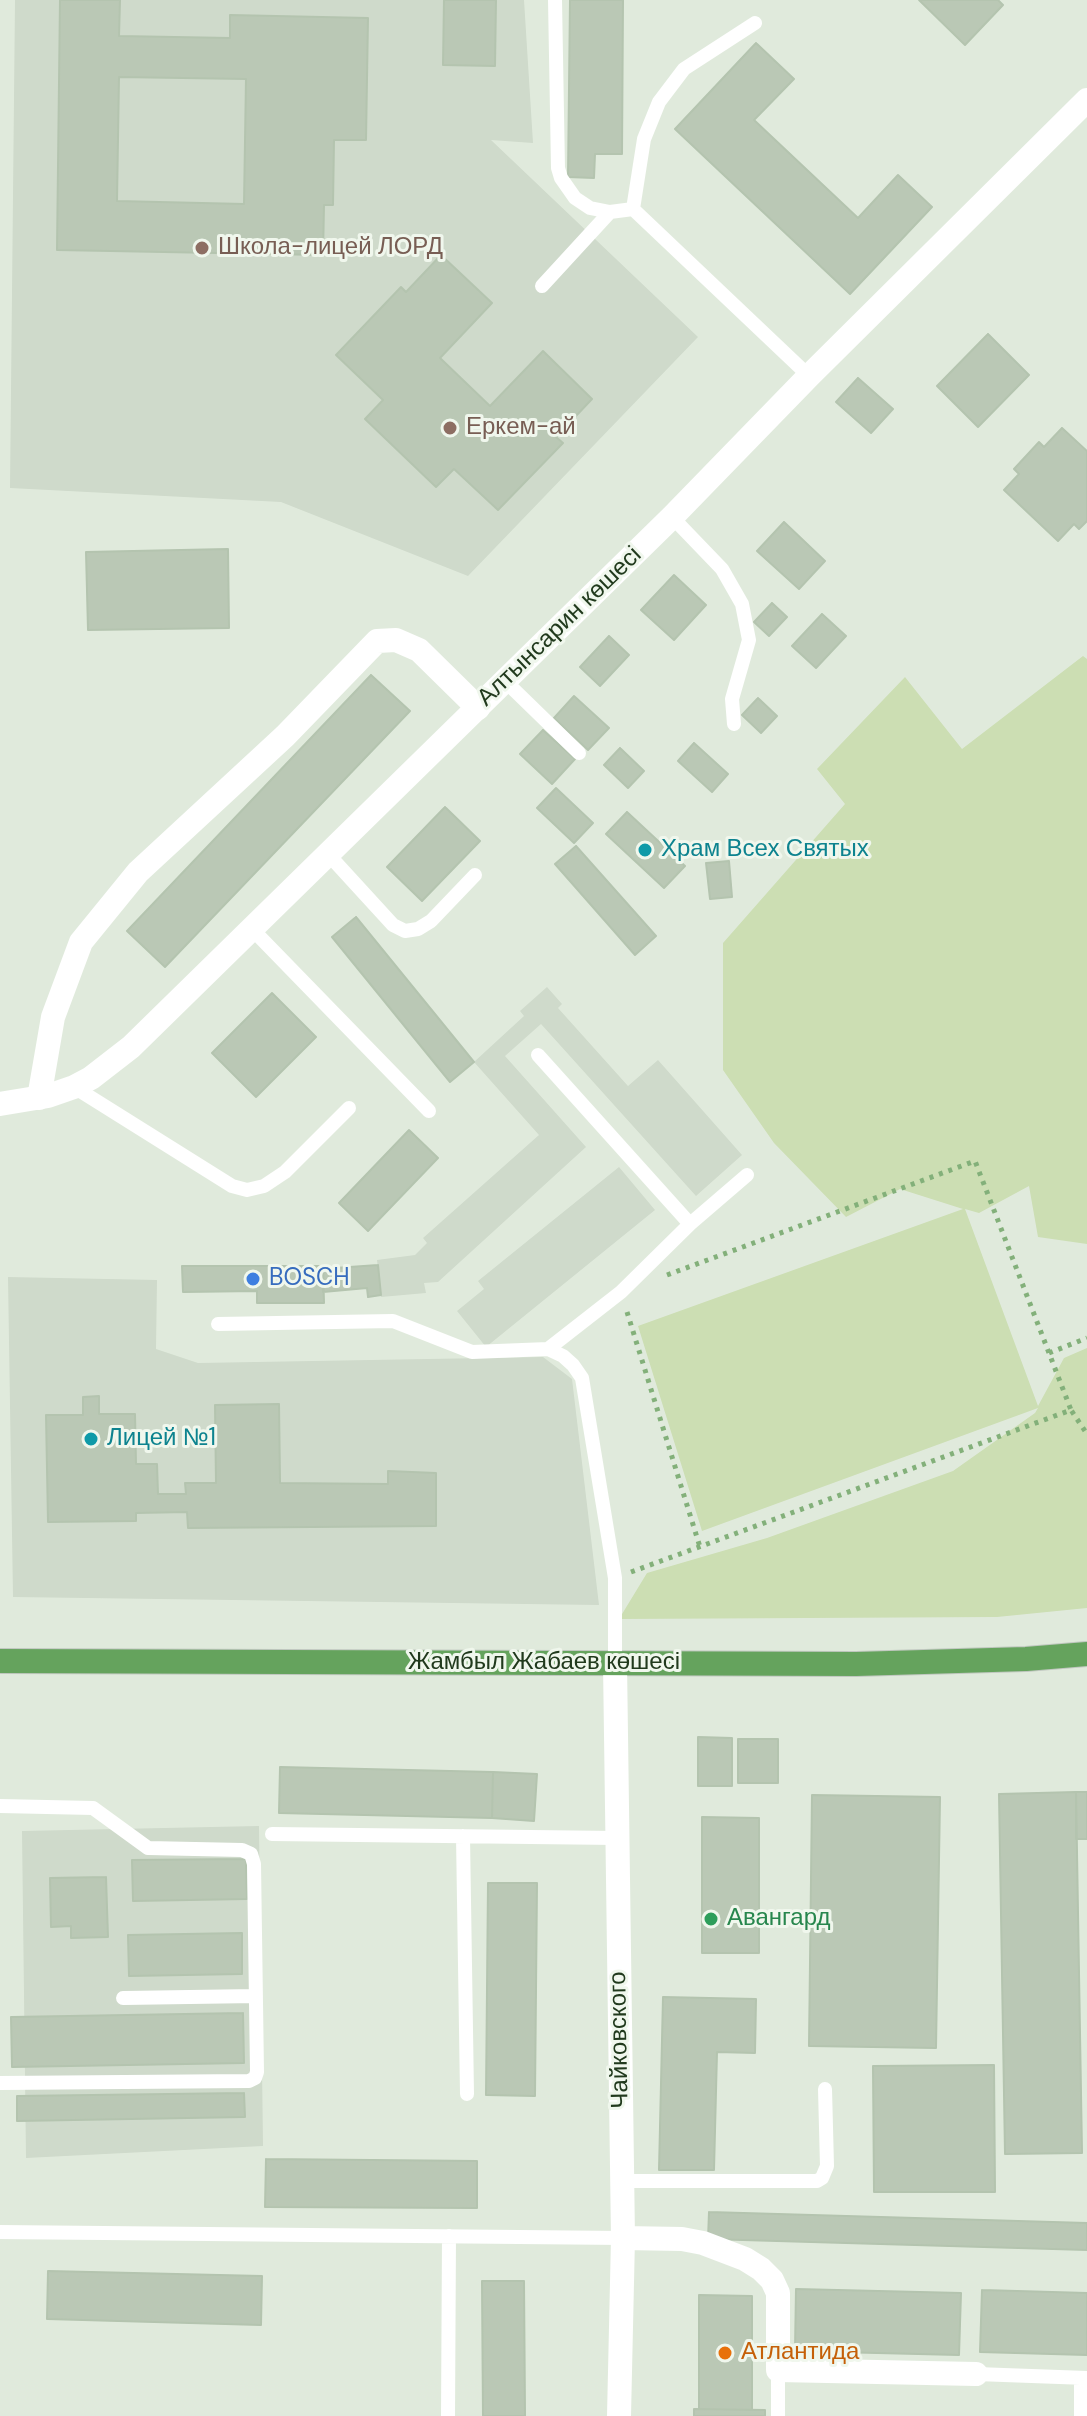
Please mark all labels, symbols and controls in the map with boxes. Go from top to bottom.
place label: Школа-лицей ЛОРД [218,234,443,262]
marker: Школа-лицей ЛОРД [193,239,211,257]
place label: Еркем-ай [466,414,576,442]
marker: Еркем-ай [441,419,459,437]
street label: Алтынсарин көшесі [472,541,648,713]
place label: Храм Всех Святых [661,836,869,864]
marker: Храм Всех Святых [636,841,654,859]
place label: BOSCH [269,1265,350,1293]
marker: BOSCH [244,1270,262,1288]
place label: Лицей №1 [107,1425,216,1453]
marker: Лицей №1 [82,1430,100,1448]
street label: Жамбыл Жабаев көшесі [408,1649,680,1677]
place label: Авангард [727,1905,830,1933]
marker: Авангард [702,1910,720,1928]
street label: Чайковского [604,1971,636,2109]
place label: Атлантида [741,2339,859,2367]
marker: Атлантида [716,2344,734,2362]

